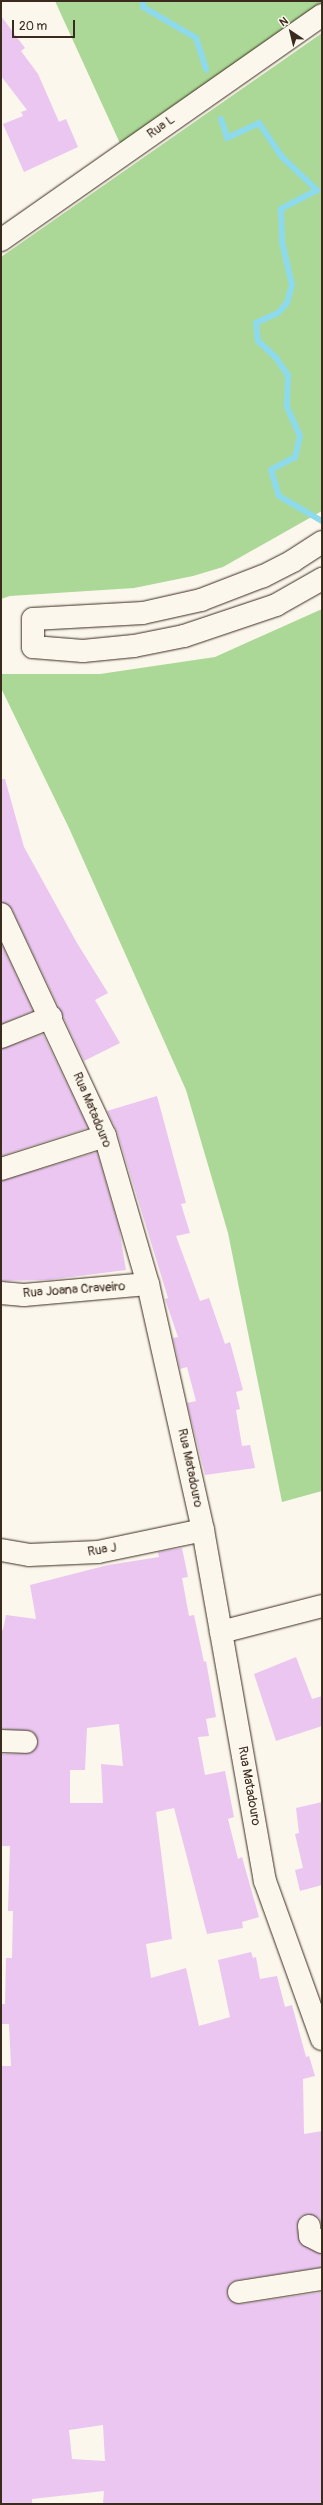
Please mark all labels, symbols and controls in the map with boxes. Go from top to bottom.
scale bar [14,12,77,38]
north arrow [271,12,311,52]
text: N [277,14,291,29]
text: 20 m [19,19,47,34]
street label: Rua L [144,112,178,142]
street label: Rua Matadouro [69,1070,115,1150]
street label: Rua Joana Craveiro [22,1279,126,1301]
street label: Rua Matadouro [174,1427,206,1509]
street label: Rua J [86,1540,118,1560]
street label: Rua Matadouro [234,1745,264,1827]

